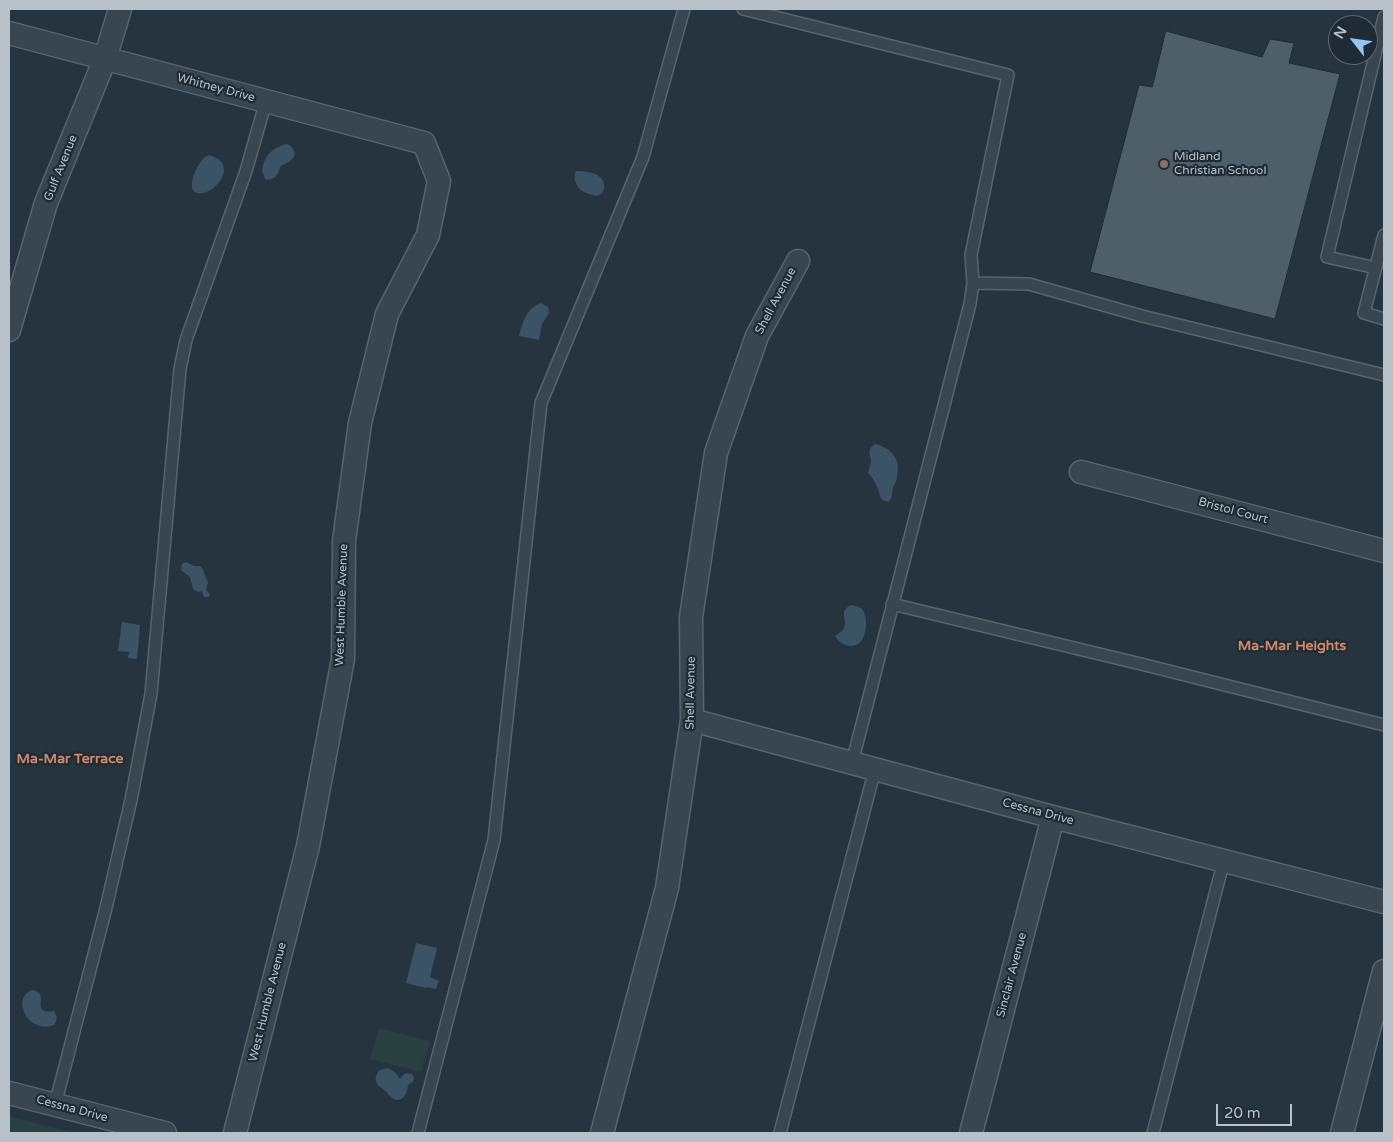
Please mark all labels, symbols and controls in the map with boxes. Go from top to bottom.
north arrow [1328,15,1378,65]
text: N [1330,24,1351,42]
street label: Whitney Drive [175,71,257,105]
street label: Gulf Avenue [41,133,81,203]
place label: Midland Christian School [1174,150,1266,178]
marker: Midland Christian School [1158,158,1170,170]
street label: Shell Avenue [752,265,800,337]
street label: Bristol Court [1197,495,1269,527]
street label: West Humble Avenue [333,544,351,666]
district label: Ma-Mar Heights [1238,638,1346,654]
street label: Shell Avenue [683,656,699,730]
district label: Ma-Mar Terrace [17,751,123,767]
street label: Cessna Drive [1001,796,1075,828]
street label: Sinclair Avenue [994,931,1030,1019]
street label: West Humble Avenue [246,941,290,1063]
street label: Cessna Drive [35,1093,109,1125]
scale bar [1218,1094,1294,1126]
text: 20 m [1224,1104,1261,1122]

